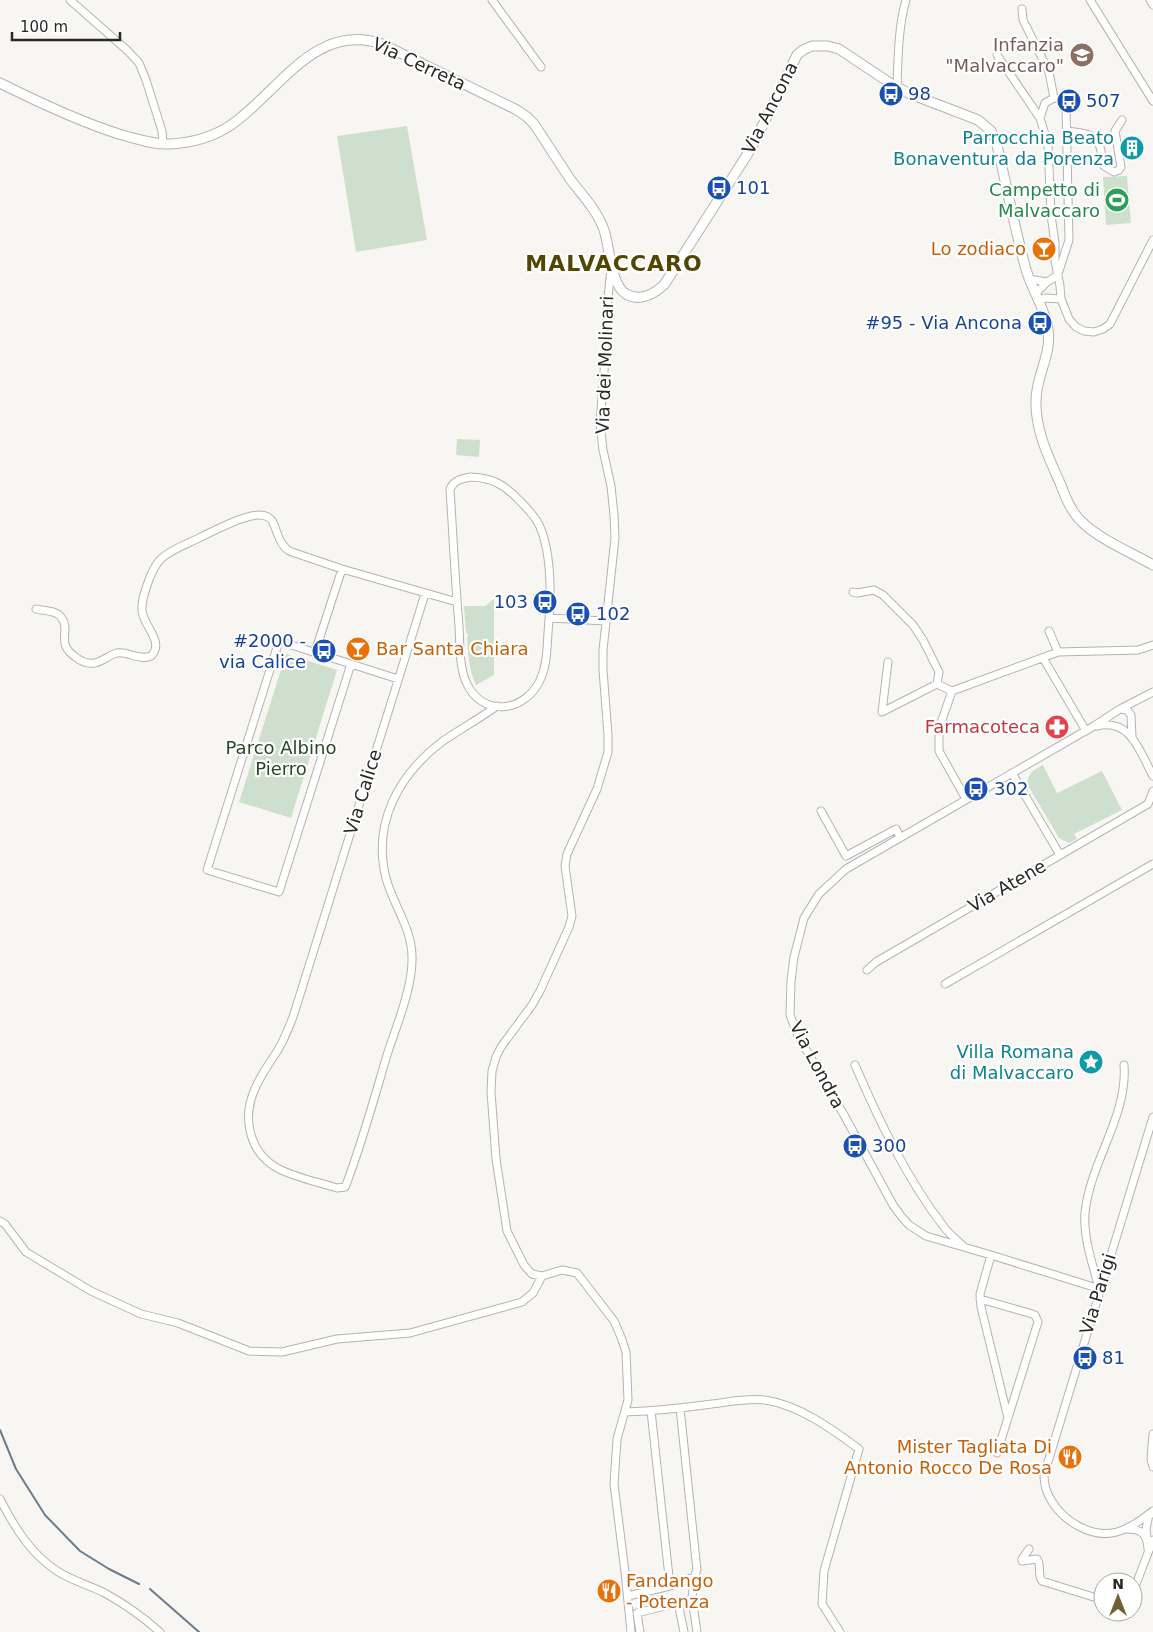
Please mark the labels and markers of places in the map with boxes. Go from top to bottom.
place label: Infanzia "Malvaccaro" [945,34,1064,76]
school or university icon: Infanzia "Malvaccaro" [1069,42,1095,68]
bus stop icon: 98 [878,81,904,107]
place label: 98 [908,83,931,104]
bus stop icon: 507 [1056,88,1082,114]
place label: 507 [1086,90,1120,111]
place label: Parrocchia Beato Bonaventura da Porenza [893,127,1114,169]
building icon: Parrocchia Beato Bonaventura da Porenza [1119,135,1145,161]
bus stop icon: 101 [706,175,732,201]
place label: 101 [736,177,770,198]
place label: Campetto di Malvaccaro [989,179,1100,221]
sports icon: Campetto di Malvaccaro [1104,187,1130,213]
bar icon: Lo zodiaco [1031,236,1057,262]
place label: Lo zodiaco [931,238,1026,259]
bus stop icon: #95 - Via Ancona [1027,310,1053,336]
place label: #95 - Via Ancona [865,312,1022,333]
bus stop icon: 103 [532,589,558,615]
place label: 103 [494,591,528,612]
bus stop icon: 102 [565,601,591,627]
place label: 102 [596,603,630,624]
place label: #2000 - via Calice [219,630,306,672]
bar icon: Bar Santa Chiara [345,636,371,662]
bus stop icon: #2000 - via Calice [311,638,337,664]
place label: Bar Santa Chiara [376,638,529,659]
pharmacy icon: Farmacoteca [1044,714,1070,740]
place label: Farmacoteca [925,716,1040,737]
bus stop icon: 302 [963,776,989,802]
place label: 302 [994,778,1028,799]
place label: Villa Romana di Malvaccaro [950,1041,1074,1083]
place icon: Villa Romana di Malvaccaro [1078,1049,1104,1075]
bus stop icon: 300 [842,1133,868,1159]
place label: 300 [872,1135,906,1156]
bus stop icon: 81 [1072,1345,1098,1371]
place label: 81 [1102,1347,1125,1368]
place label: Mister Tagliata Di Antonio Rocco De Rosa [844,1436,1052,1478]
restaurant icon: Mister Tagliata Di Antonio Rocco De Rosa [1057,1444,1083,1470]
place label: Fandango - Potenza [626,1570,713,1612]
restaurant icon: Fandango - Potenza [596,1578,622,1604]

